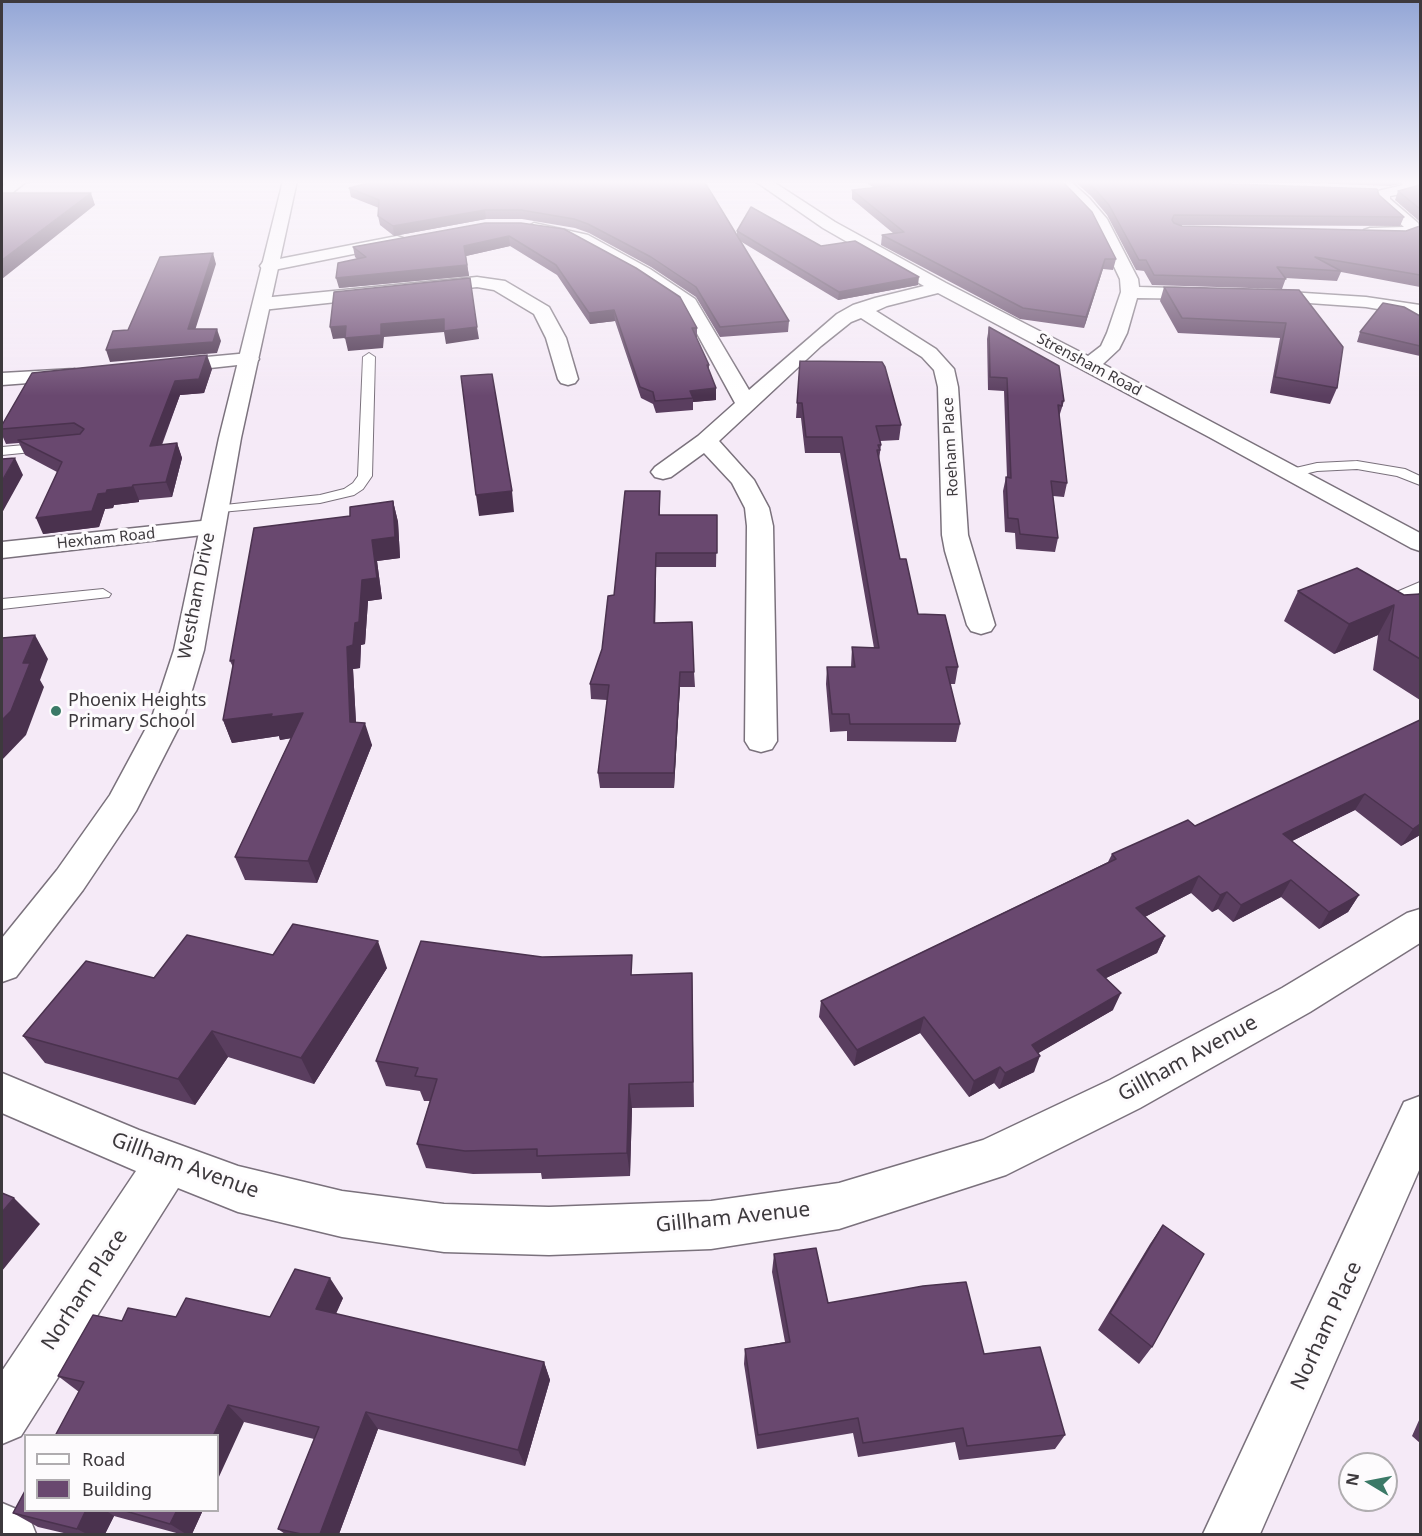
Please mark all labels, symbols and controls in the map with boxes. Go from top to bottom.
street label: Strensham Road [1034,330,1144,400]
street label: Roeham Place [939,397,963,497]
street label: Hexham Road [56,525,156,553]
street label: Westham Drive [174,531,220,661]
place label: Phoenix Heights Primary School [68,690,206,732]
marker: Phoenix Heights Primary School [49,704,63,718]
street label: Gillham Avenue [1114,1010,1262,1108]
street label: Gillham Avenue [108,1128,262,1204]
street label: Gillham Avenue [655,1197,811,1239]
street label: Norham Place [37,1225,133,1355]
street label: Norham Place [1286,1258,1368,1394]
legend [24,1434,219,1512]
text: Road [82,1447,125,1471]
north arrow [1338,1452,1398,1512]
text: N [1340,1471,1364,1488]
text: Building [82,1477,152,1501]

